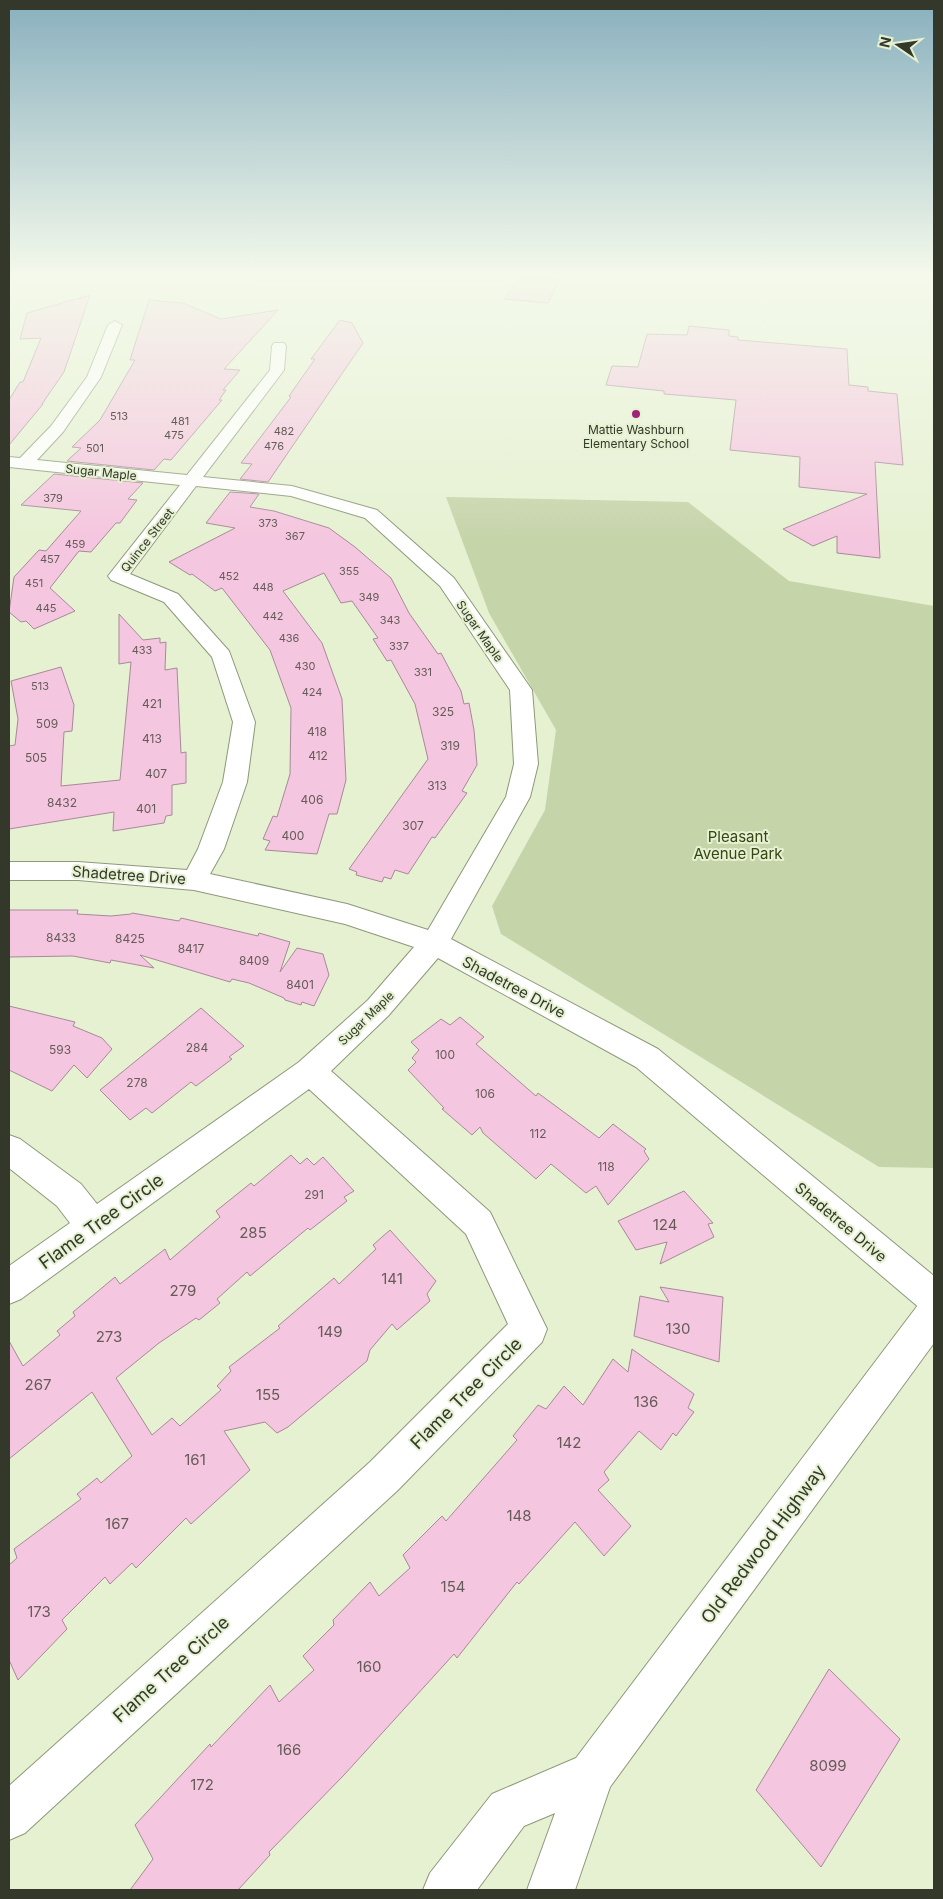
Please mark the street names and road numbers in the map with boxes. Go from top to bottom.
street label: Sugar Maple [65,461,137,483]
street label: Quince Street [117,505,177,575]
street label: Sugar Maple [453,597,507,665]
street label: Shadetree Drive [71,862,187,888]
street label: Shadetree Drive [459,952,569,1022]
street label: Sugar Maple [335,988,397,1048]
street label: Flame Tree Circle [35,1169,167,1273]
street label: Shadetree Drive [791,1178,891,1266]
street label: Flame Tree Circle [406,1333,526,1453]
street label: Old Redwood Highway [696,1461,830,1627]
street label: Flame Tree Circle [109,1611,233,1727]

